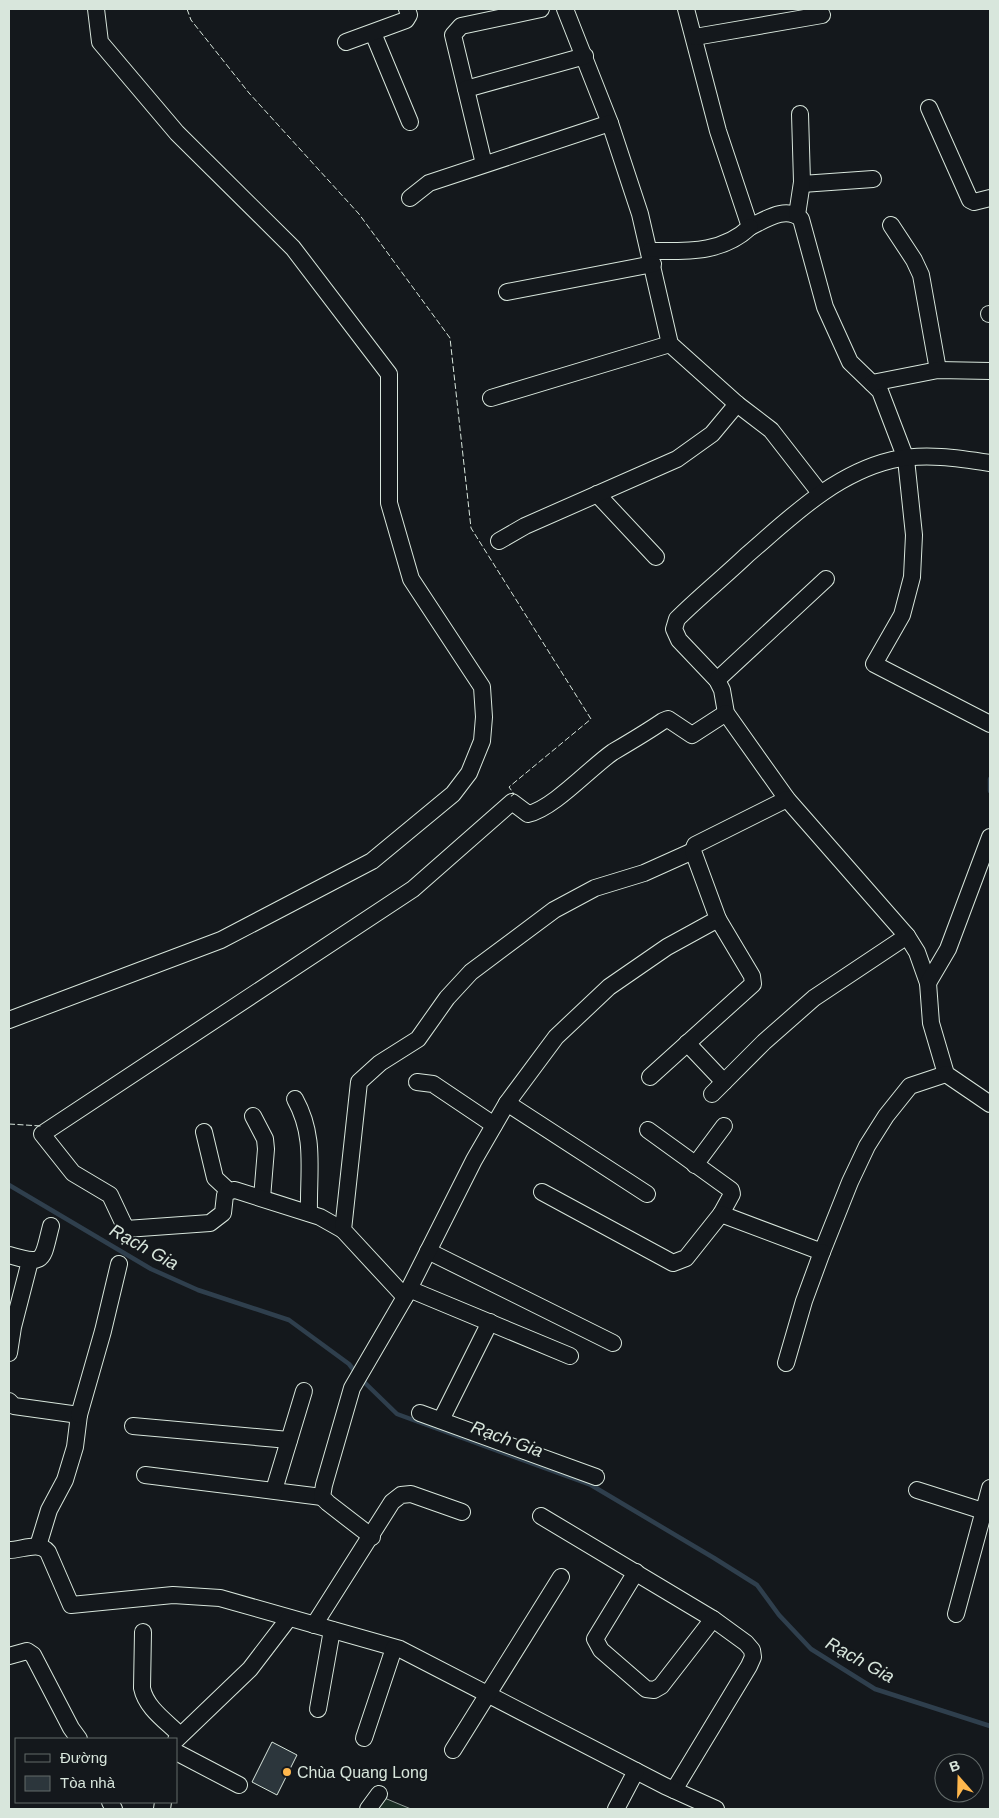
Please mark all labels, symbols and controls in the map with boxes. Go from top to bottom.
water label: Rạch Gia [106,1220,182,1274]
water label: Rạch Gia [468,1417,546,1461]
water label: Rạch Gia [822,1633,898,1687]
legend [15,1738,178,1803]
text: Đường [60,1749,107,1766]
north arrow [934,1753,984,1803]
text: B [947,1757,962,1775]
place label: Chùa Quang Long [297,1764,428,1781]
marker: Chùa Quang Long [281,1766,293,1778]
text: Tòa nhà [60,1774,116,1791]

